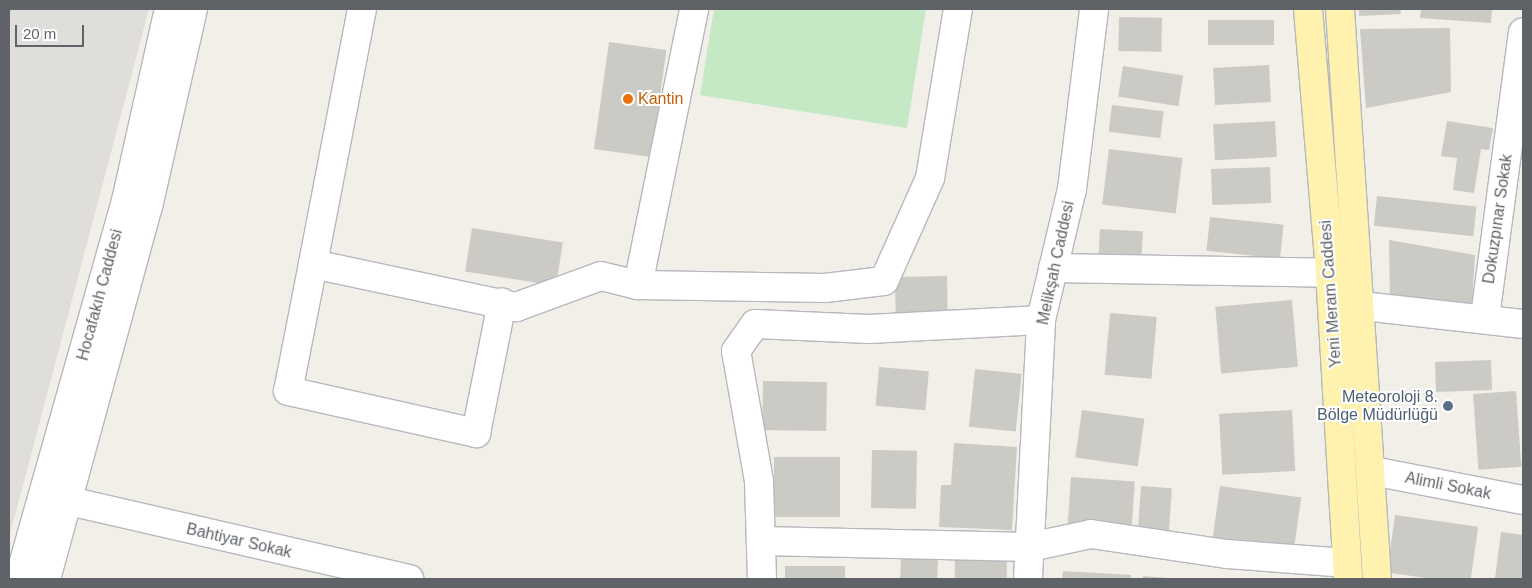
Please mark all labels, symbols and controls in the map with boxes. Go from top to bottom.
scale bar [18,15,86,47]
text: 20 m [23,25,56,42]
place label: Kantin [638,89,683,109]
marker: Kantin [622,93,634,105]
street label: Dokuzpınar Sokak [1479,153,1517,285]
street label: Melikşah Caddesi [1033,199,1079,327]
street label: Yeni Meram Caddesi [1316,220,1346,368]
street label: Hocafakıh Caddesi [73,227,127,363]
place label: Meteoroloji 8. Bölge Müdürlüğü [1317,387,1438,425]
marker: Meteoroloji 8. Bölge Müdürlüğü [1442,400,1454,412]
street label: Alimli Sokak [1403,468,1493,504]
street label: Bahtiyar Sokak [184,520,294,562]

